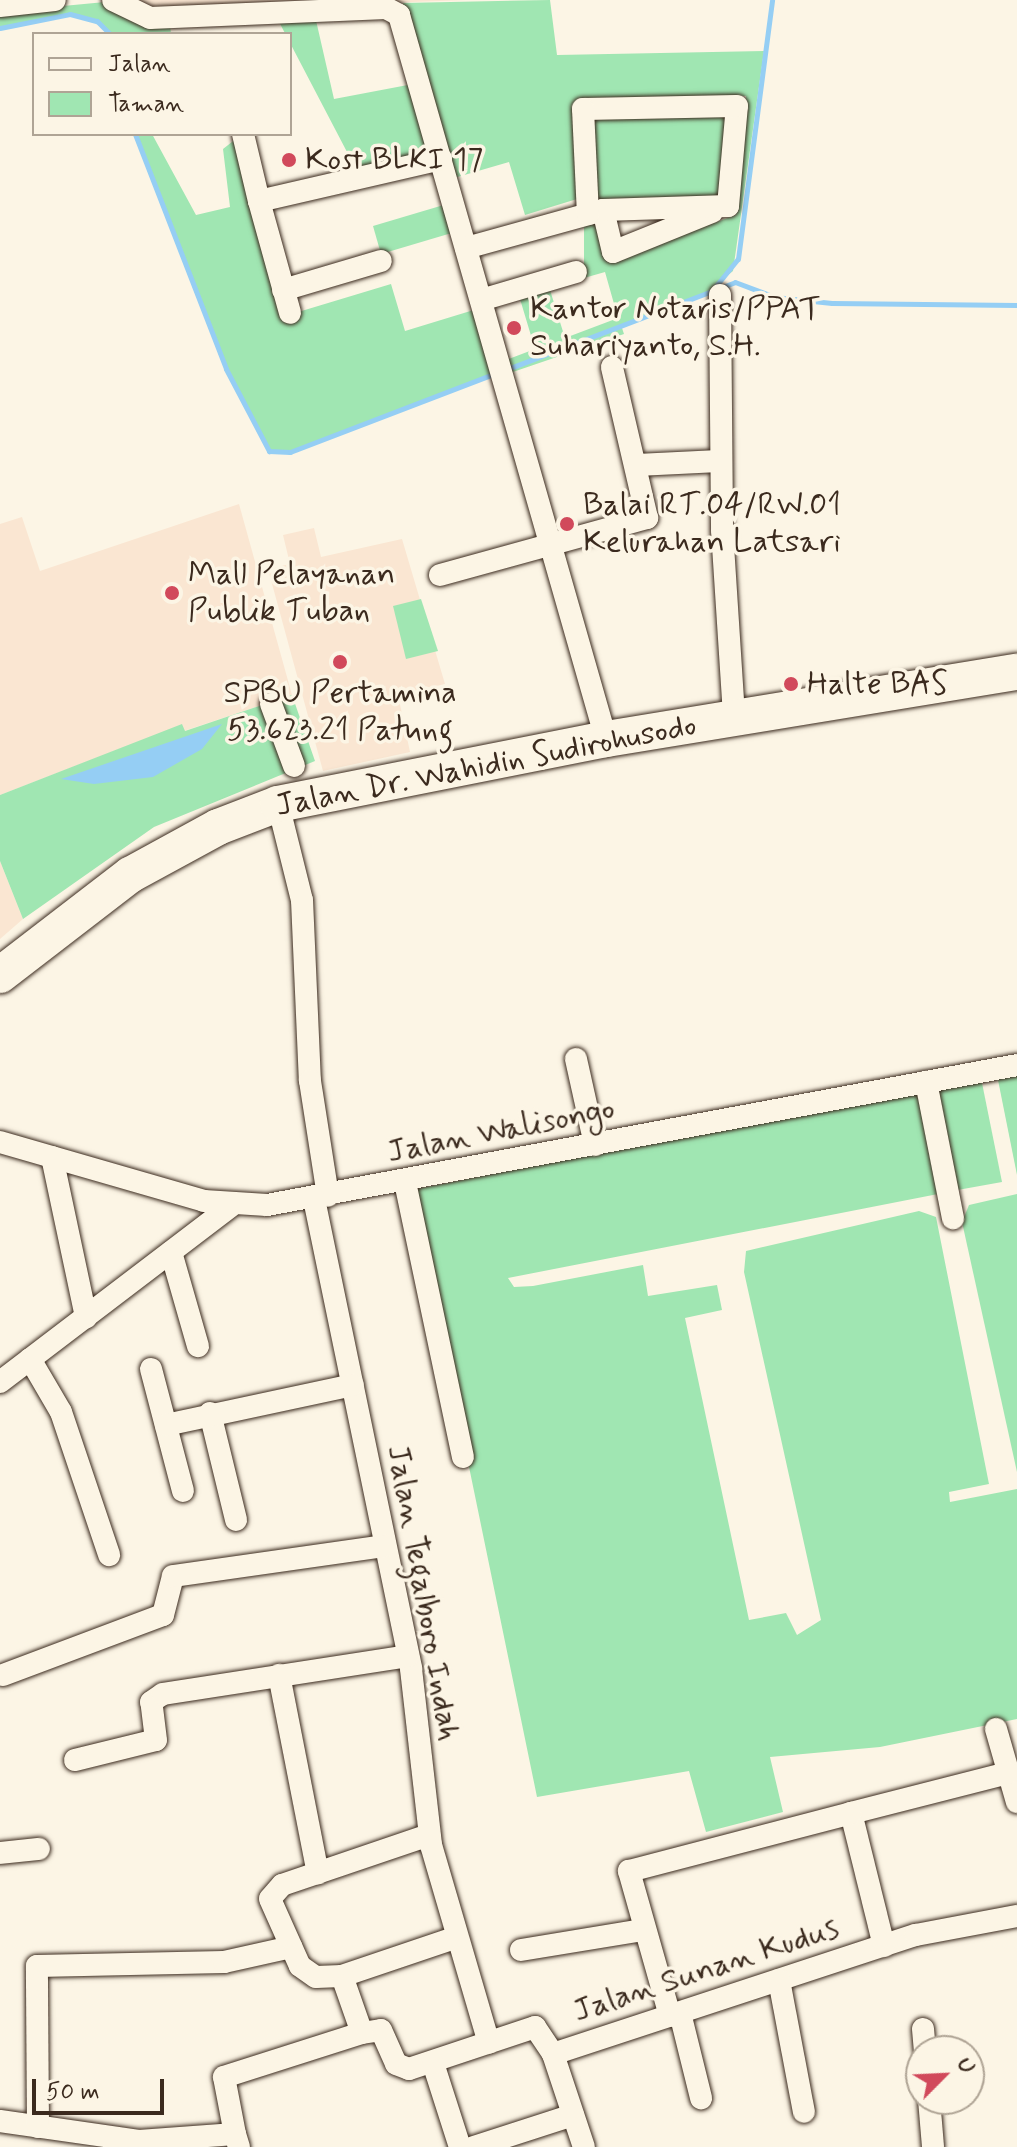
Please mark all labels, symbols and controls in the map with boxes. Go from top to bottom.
legend [32,32,292,136]
text: Jalan [108,49,171,80]
text: Taman [108,89,184,120]
place label: Kost BLKI 17 [305,141,483,179]
marker: Kost BLKI 17 [280,151,298,169]
place label: Kantor Notaris/PPAT Suhariyanto, S.H. [530,291,820,366]
marker: Kantor Notaris/PPAT Suhariyanto, S.H. [505,319,523,337]
place label: Balai RT.04/RW.01 Kelurahan Latsari [583,487,841,562]
marker: Balai RT.04/RW.01 Kelurahan Latsari [558,515,576,533]
place label: Mall Pelayanan Publik Tuban [188,556,395,631]
marker: Mall Pelayanan Publik Tuban [163,584,181,602]
marker: SPBU Pertamina 53.623.21 Patung [331,653,349,671]
place label: Halte BAS [807,665,948,703]
place label: SPBU Pertamina 53.623.21 Patung [225,675,455,750]
marker: Halte BAS [782,675,800,693]
street label: Jalan Dr. Wahidin Sudirohusodo [272,706,700,826]
street label: Jalan Walisongo [384,1090,618,1172]
street label: Jalan Tegalboro Indah [378,1442,468,1744]
street label: Jalan Sunan Kudus [572,1910,840,2030]
north arrow [905,2035,985,2115]
text: U [949,2054,981,2078]
scale bar [36,2063,168,2113]
text: 50 m [46,2077,100,2108]

